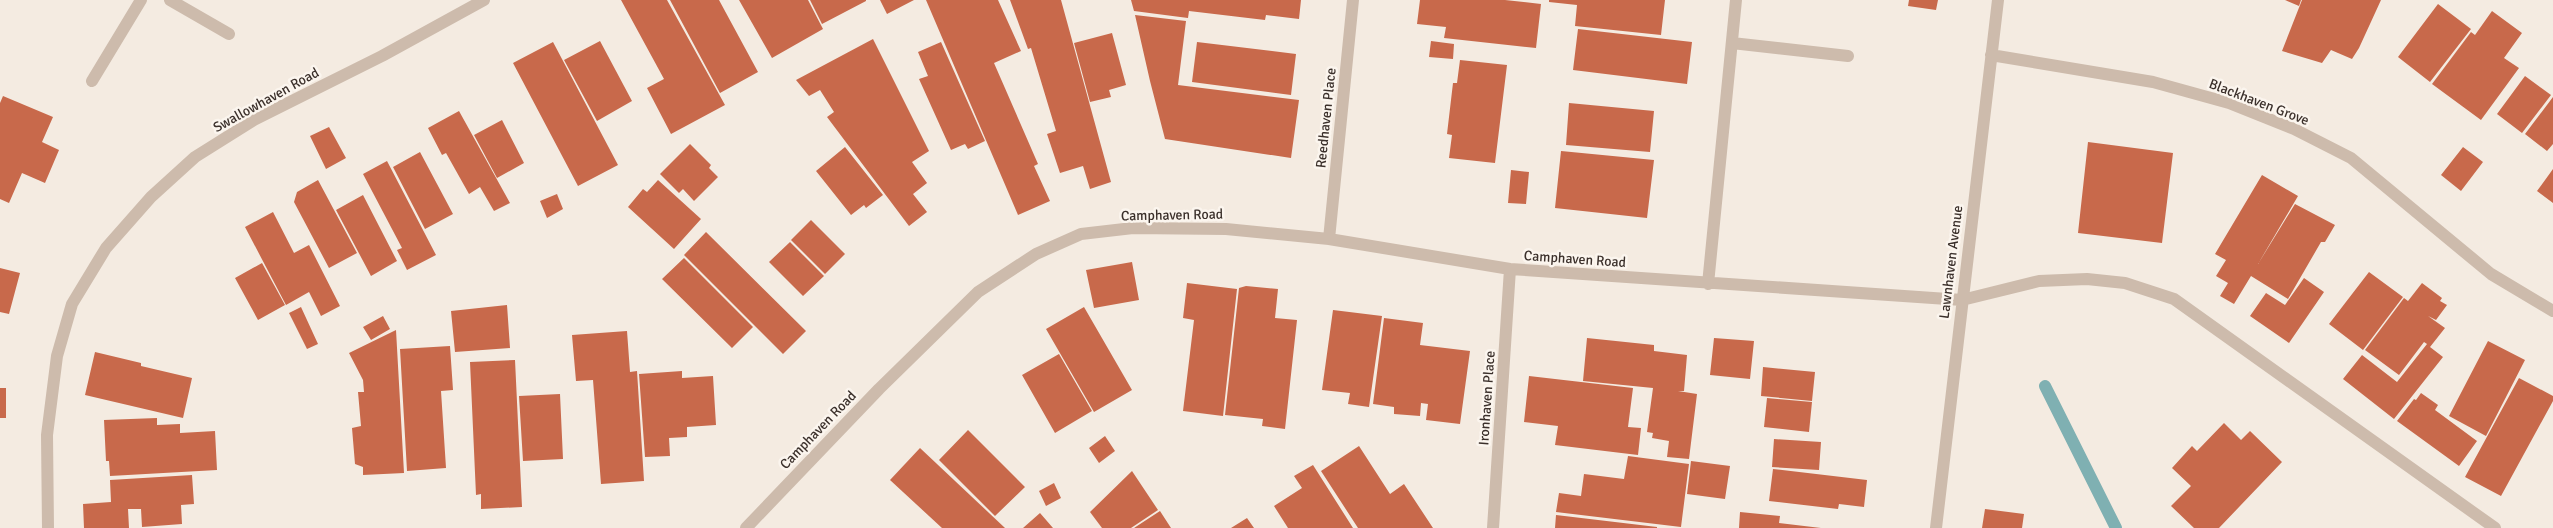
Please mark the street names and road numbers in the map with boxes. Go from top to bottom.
street label: Swallowhaven Road [210,64,322,136]
street label: Reedhaven Place [1312,67,1340,169]
street label: Blackhaven Grove [2207,75,2311,129]
street label: Lawnhaven Avenue [1936,204,1966,320]
street label: Camphaven Road [1121,206,1223,224]
street label: Camphaven Road [1523,247,1627,271]
street label: Ironhaven Place [1475,350,1499,446]
street label: Camphaven Road [776,387,860,473]

